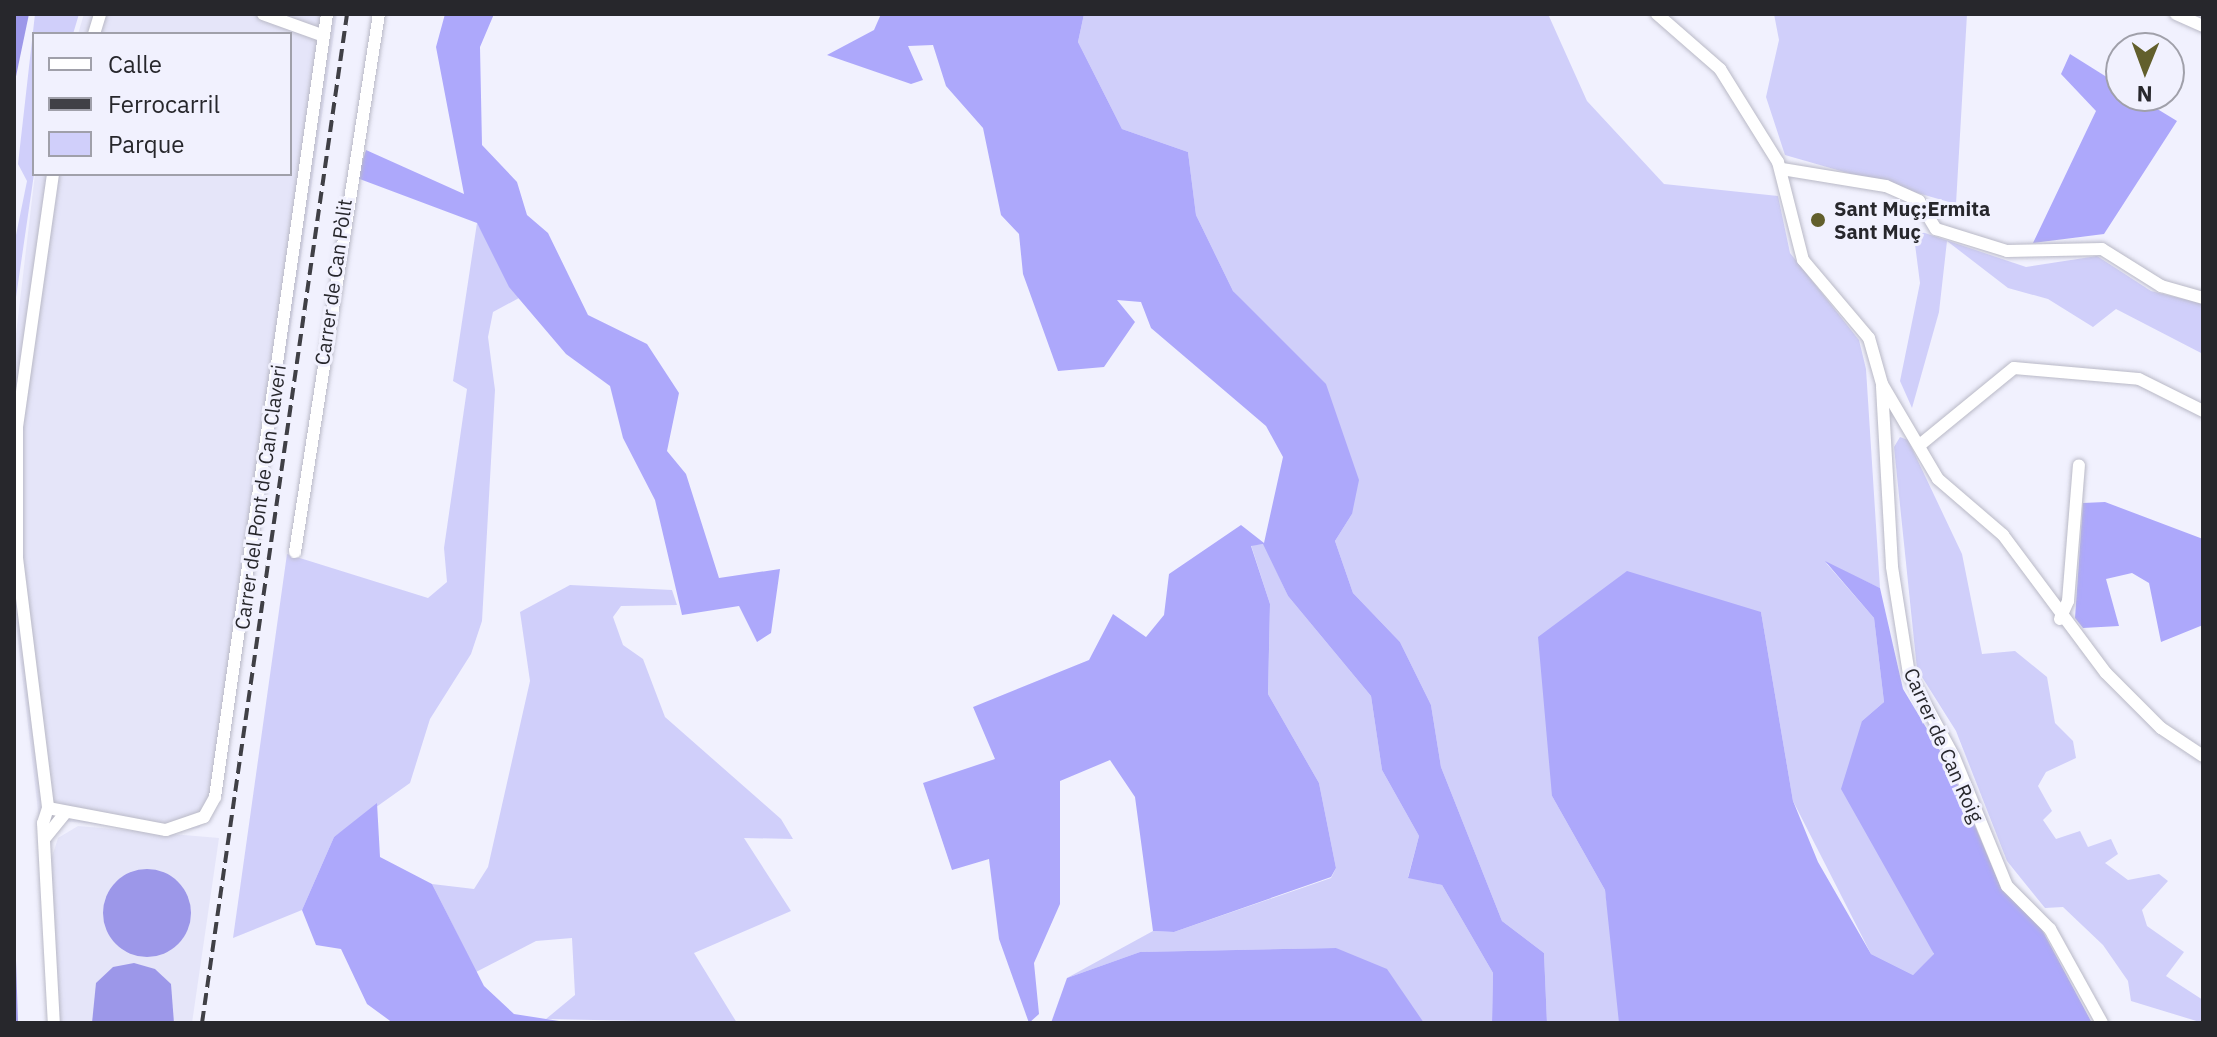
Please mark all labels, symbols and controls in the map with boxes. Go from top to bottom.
legend [32,32,292,176]
north arrow [2105,32,2185,112]
text: Calle [108,48,162,80]
text: N [2136,80,2153,109]
text: Ferrocarril [108,88,220,120]
text: Parque [108,128,185,160]
place label: Sant Muç;Ermita Sant Muç [1834,196,1990,243]
street label: Carrer de Can Pòlit [309,197,357,367]
marker: Sant Muç;Ermita Sant Muç [1809,211,1827,229]
street label: Carrer del Pont de Can Claveri [230,363,290,631]
street label: Carrer de Can Roig [1899,664,1989,826]

